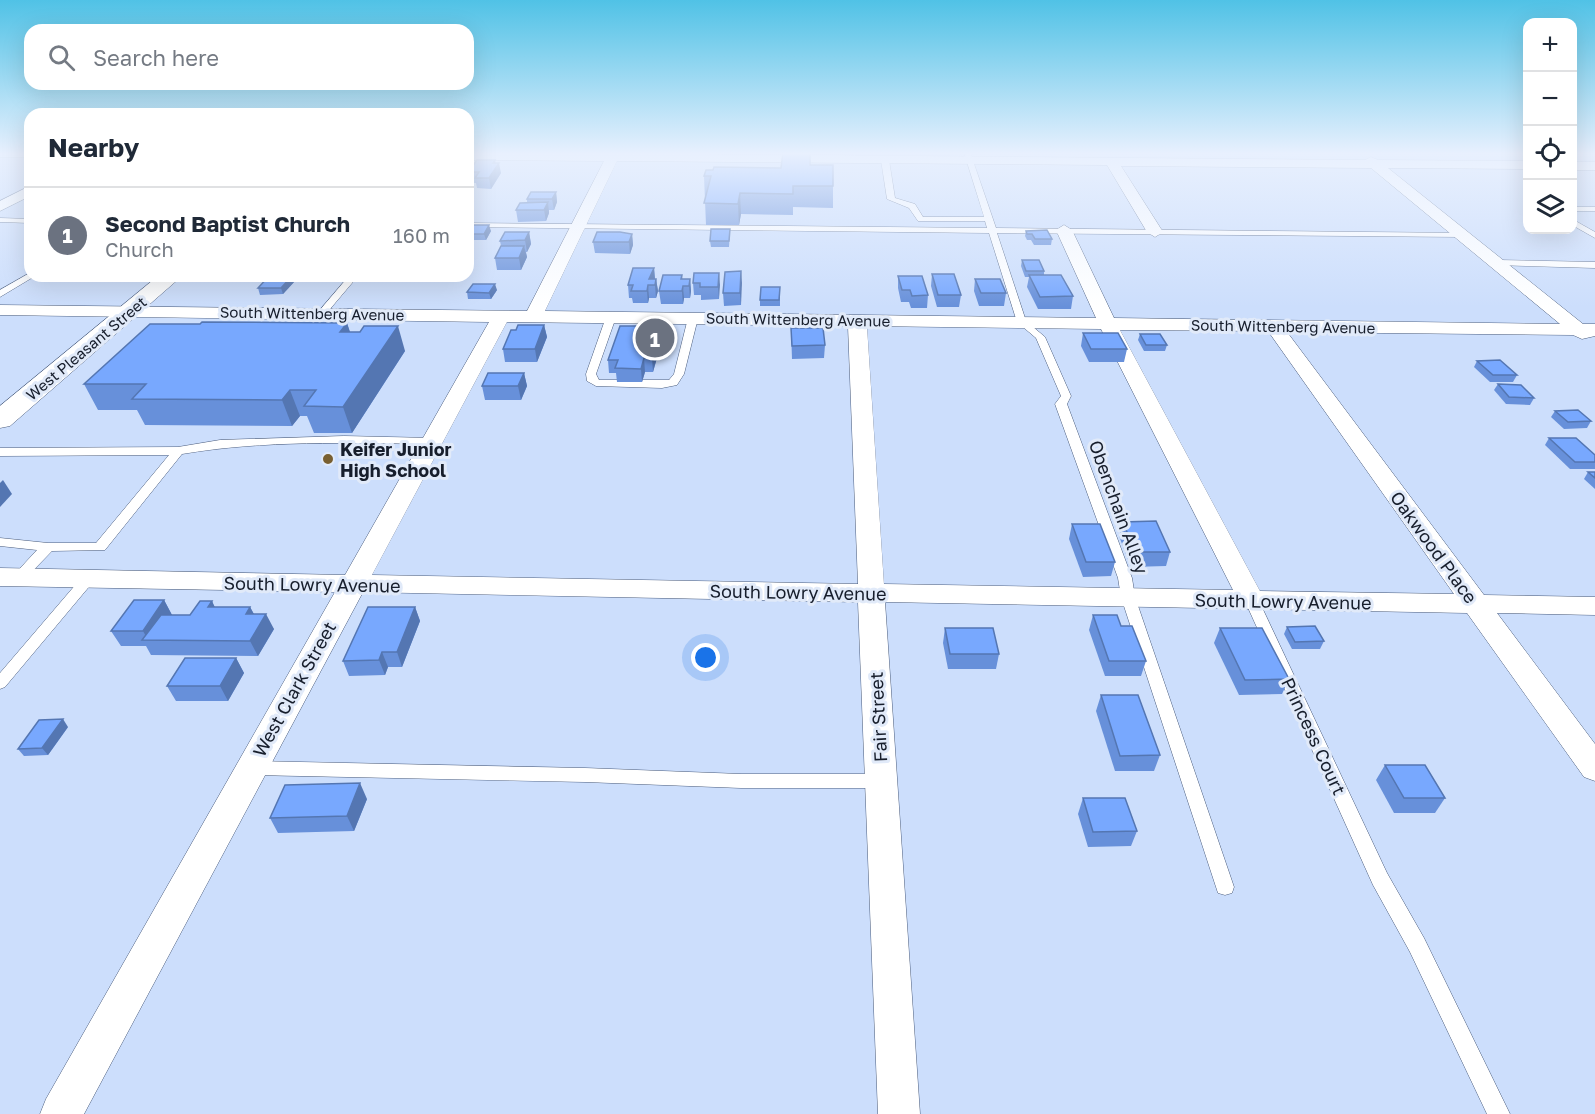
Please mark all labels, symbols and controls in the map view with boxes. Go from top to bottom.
map controls [1523,18,1577,234]
button: + [1523,18,1577,72]
search box [24,24,474,90]
icon: search [45,41,78,74]
text: Search here [93,44,219,71]
button: − [1523,72,1577,126]
button: locate [1523,126,1577,180]
text: Nearby [48,132,139,163]
button: layers [1523,180,1577,234]
text: Second Baptist Church [105,210,350,237]
text: 1 [62,223,73,247]
text: 160 m [393,223,450,247]
text: Church [105,237,174,261]
street label: West Pleasant Street [22,292,150,404]
street label: South Wittenberg Avenue [220,302,405,324]
street label: South Wittenberg Avenue [706,308,891,330]
street label: South Wittenberg Avenue [1191,315,1376,337]
pin: 1 [636,316,674,360]
street label: Obenchain Alley [1085,437,1153,577]
place label: Keifer Junior High School [340,438,451,481]
marker: Keifer Junior High School [321,452,335,466]
street label: Oakwood Place [1386,487,1482,607]
street label: South Lowry Avenue [223,571,401,597]
street label: South Lowry Avenue [709,579,887,605]
street label: South Lowry Avenue [1194,588,1372,614]
street label: West Clark Street [248,617,340,761]
your location [691,643,720,672]
street label: Fair Street [865,671,891,763]
street label: Princess Court [1277,674,1351,798]

